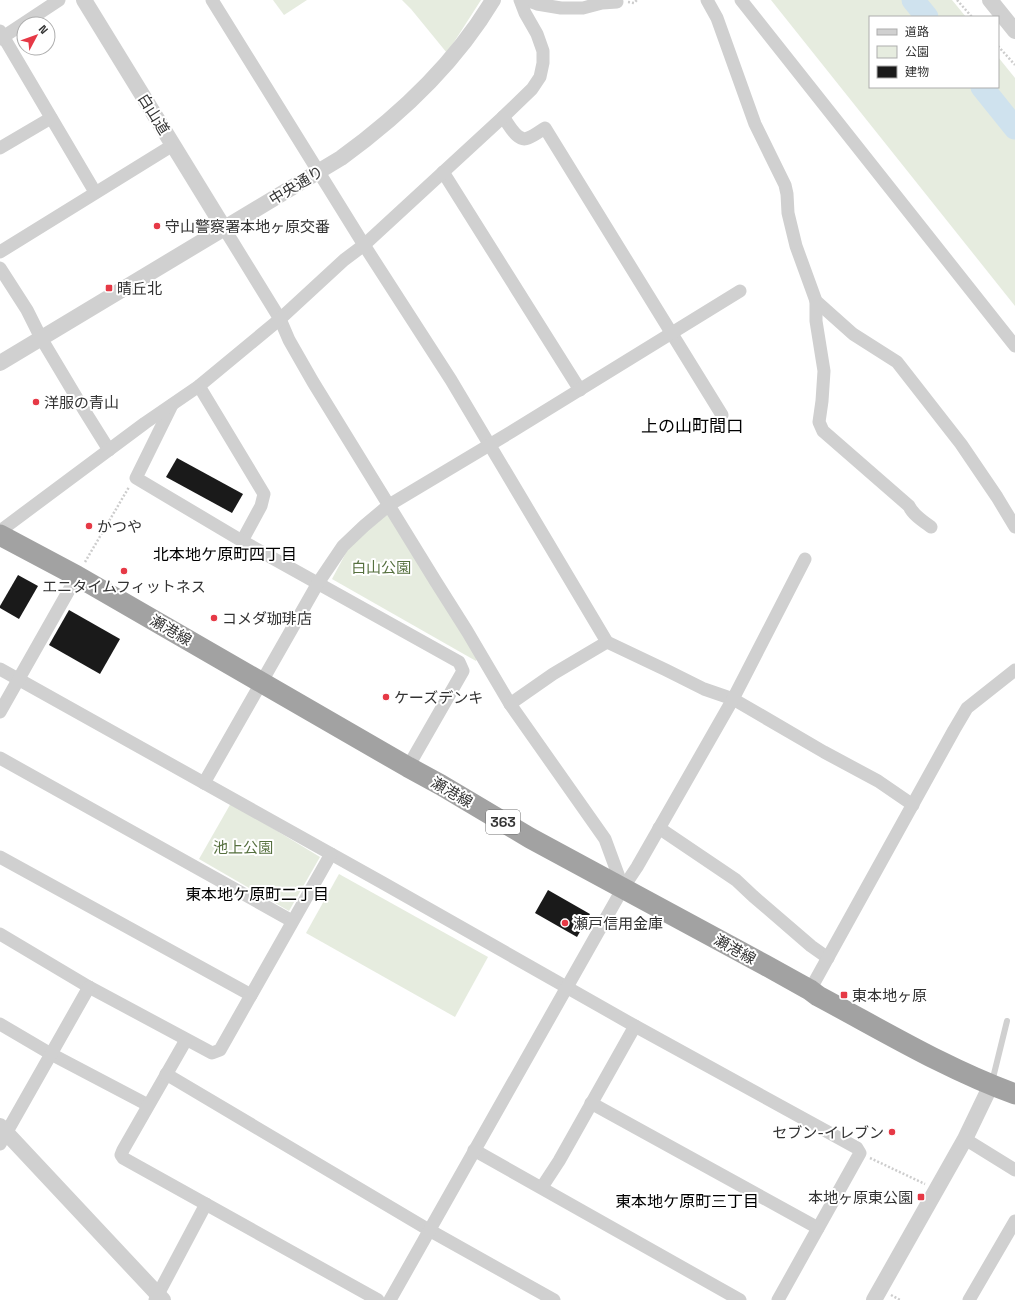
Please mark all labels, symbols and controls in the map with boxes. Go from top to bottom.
north arrow [16,16,56,56]
legend [869,16,999,88]
text: N [36,22,51,37]
text: 道路 [905,24,929,40]
text: 公園 [905,44,929,60]
text: 建物 [905,64,929,80]
street label: 白山道 [134,90,174,138]
street label: 中央通り [265,161,327,209]
place label: 守山警察署本地ヶ原交番 [165,217,330,236]
marker: 守山警察署本地ヶ原交番 [152,221,162,231]
place label: 晴丘北 [117,279,162,298]
marker: 晴丘北 [104,283,114,293]
place label: 洋服の青山 [44,393,119,412]
marker: 洋服の青山 [31,397,41,407]
district label: 上の山町間口 [641,415,743,437]
place label: かつや [97,517,142,536]
marker: かつや [84,521,94,531]
district label: 北本地ケ原町四丁目 [153,544,297,565]
park label: 白山公園 [351,558,411,577]
marker: エニタイムフィットネス [119,566,129,576]
place label: エニタイムフィットネス [42,577,206,596]
place label: コメダ珈琲店 [222,609,312,628]
street label: 瀬港線 [147,611,195,649]
marker: コメダ珈琲店 [209,613,219,623]
place label: ケーズデンキ [394,688,483,707]
marker: ケーズデンキ [381,692,391,702]
street label: 瀬港線 [428,773,476,811]
road number: 363 [486,810,520,834]
park label: 池上公園 [213,838,273,857]
district label: 東本地ケ原町二丁目 [185,884,329,905]
place label: 瀬戸信用金庫 [573,914,663,933]
marker: 瀬戸信用金庫 [560,918,570,928]
street label: 瀬港線 [711,930,759,968]
place label: 東本地ヶ原 [852,986,927,1005]
marker: 東本地ヶ原 [839,990,849,1000]
place label: セブン-イレブン [772,1123,884,1142]
marker: セブン-イレブン [887,1127,897,1137]
place label: 本地ヶ原東公園 [808,1188,913,1207]
district label: 東本地ケ原町三丁目 [615,1191,759,1212]
marker: 本地ヶ原東公園 [916,1192,926,1202]

